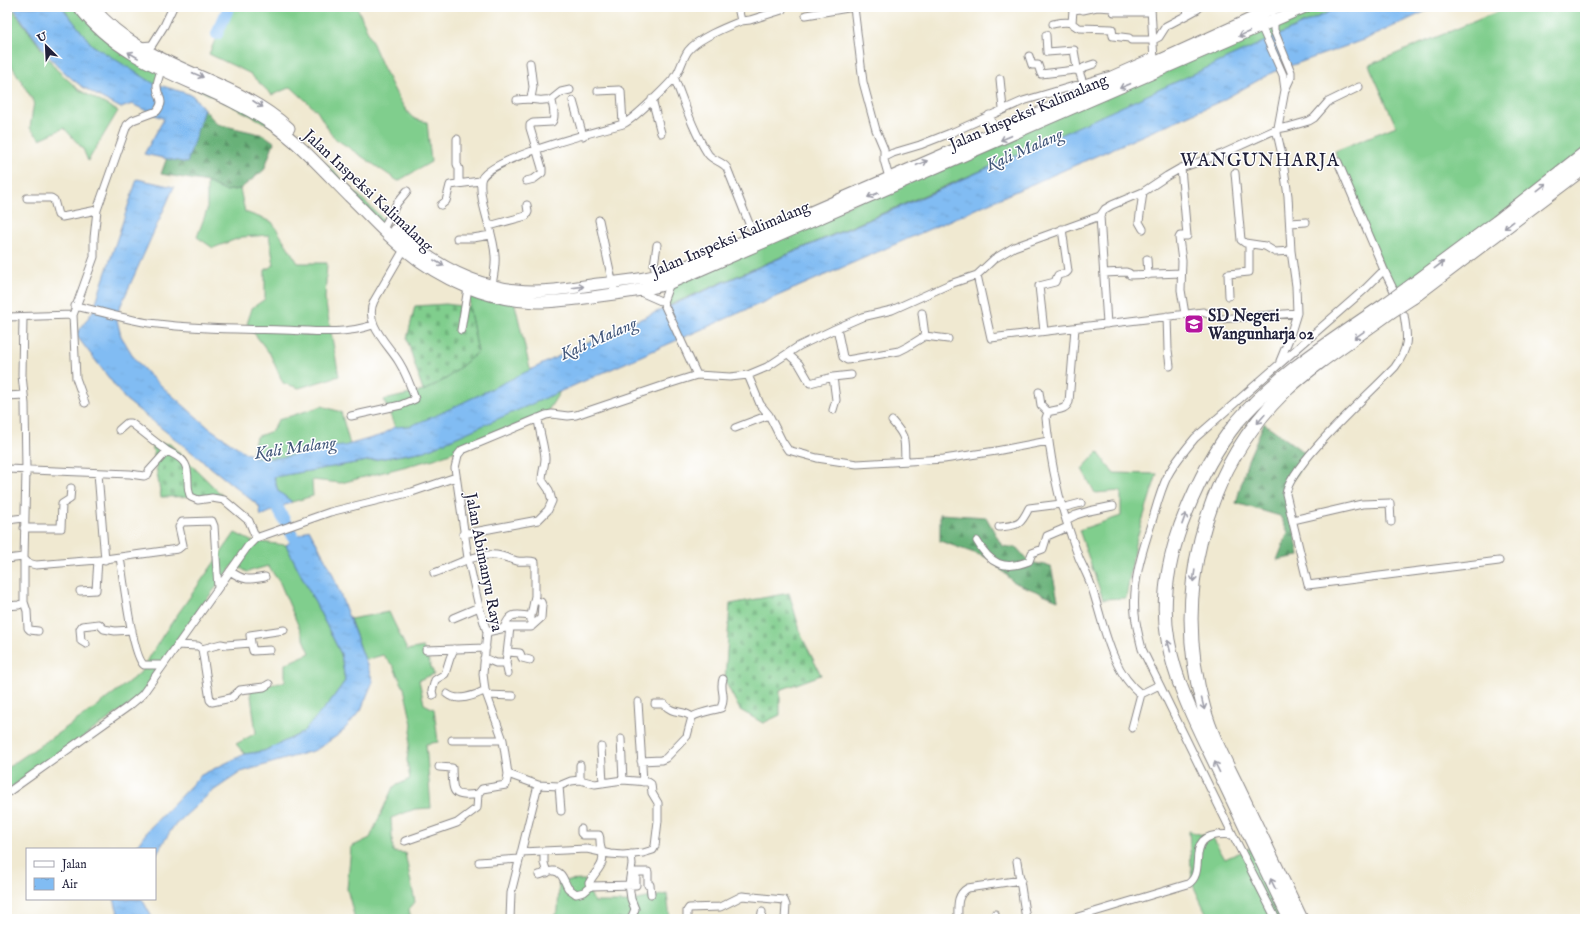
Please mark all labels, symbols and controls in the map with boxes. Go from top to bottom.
north arrow [26,26,66,66]
text: U [34,29,50,46]
one-way arrow [1239,31,1251,38]
one-way arrow [127,50,139,58]
street label: Jalan Inspeksi Kalimalang [945,70,1111,156]
one-way arrow [191,72,203,79]
one-way arrow [1120,83,1132,90]
one-way arrow [252,100,263,109]
water label: Kali Malang [982,124,1068,177]
street label: Jalan Inspeksi Kalimalang [297,125,437,257]
one-way arrow [1000,134,1012,142]
district label: WANGUNHARJA [1180,150,1340,173]
one-way arrow [916,159,928,167]
one-way arrow [1537,182,1548,191]
one-way arrow [868,191,880,199]
street label: Jalan Inspeksi Kalimalang [647,197,813,283]
one-way arrow [1504,221,1515,229]
one-way arrow [433,260,445,268]
one-way arrow [1433,261,1444,270]
one-way arrow [571,283,584,291]
place label: SD Negeri Wangunharja 02 [1207,307,1315,345]
water label: Kali Malang [556,313,642,366]
school or university icon: SD Negeri Wangunharja 02 [1183,313,1205,335]
one-way arrow [1353,331,1364,339]
one-way arrow [1256,414,1265,425]
water label: Kali Malang [252,432,339,465]
street label: Jalan Abimanyu Raya [459,489,506,633]
one-way arrow [1180,513,1188,525]
one-way arrow [1190,569,1198,582]
one-way arrow [1165,640,1173,653]
one-way arrow [1199,697,1207,710]
one-way arrow [1213,761,1220,773]
legend [26,848,156,900]
text: Jalan [60,857,87,873]
text: Air [61,877,78,892]
one-way arrow [1269,878,1276,890]

